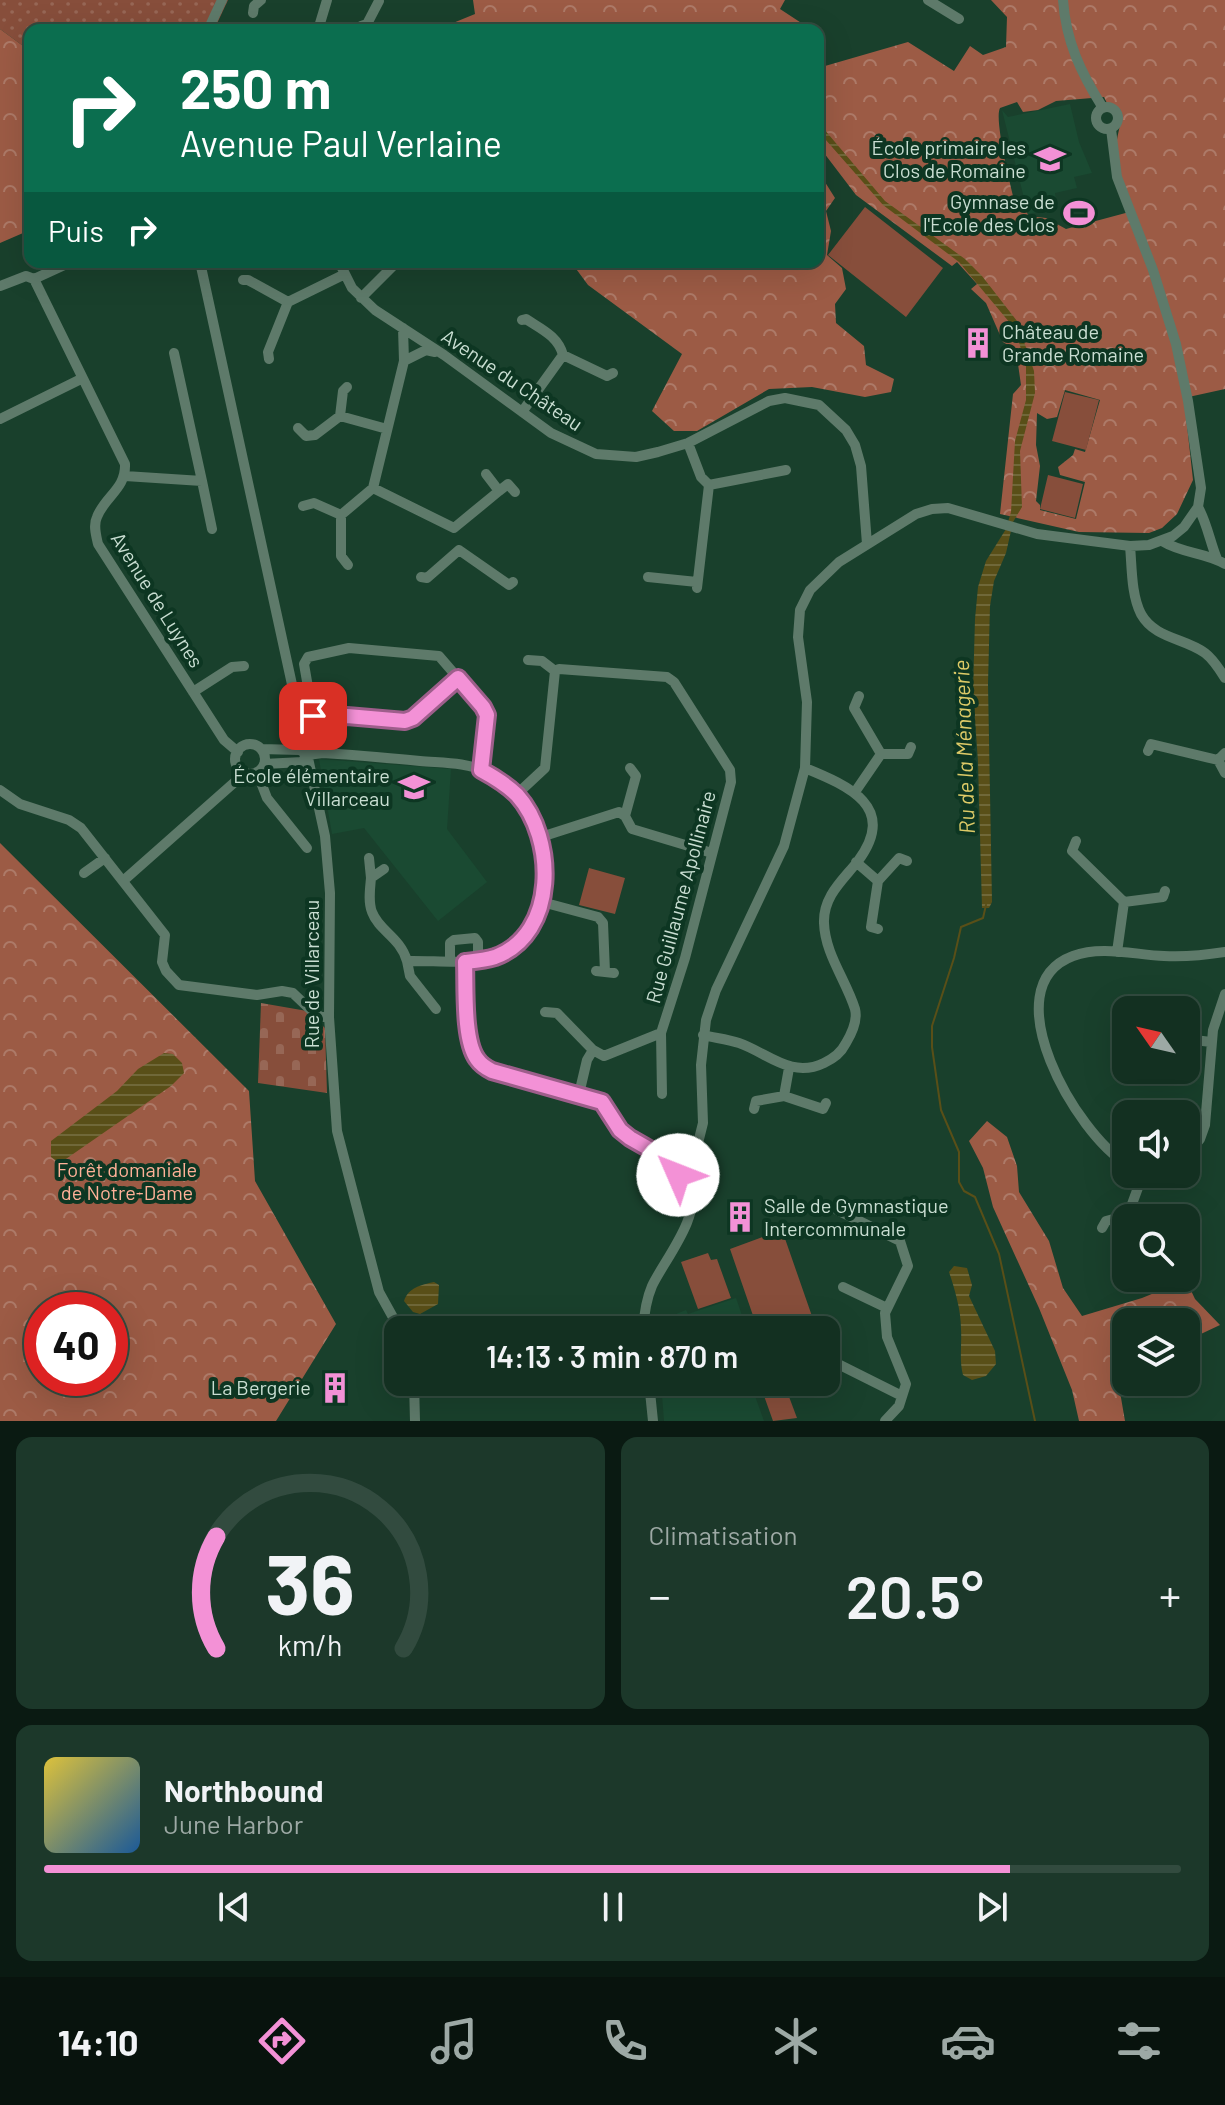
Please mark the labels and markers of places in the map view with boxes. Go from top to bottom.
place label: École primaire les Clos de Romaine [872,135,1026,182]
school or university icon: École primaire les Clos de Romaine [1033,142,1067,176]
place label: Gymnase de l'Ecole des Clos [923,189,1055,236]
sports icon: Gymnase de l'Ecole des Clos [1062,196,1096,230]
place label: Château de Grande Romaine [1002,319,1144,366]
building icon: Château de Grande Romaine [961,326,995,360]
pin [279,682,347,750]
place label: École élémentaire Villarceau [233,763,390,810]
school or university icon: École élémentaire Villarceau [397,770,431,804]
place label: Salle de Gymnastique Intercommunale [764,1193,949,1240]
building icon: Salle de Gymnastique Intercommunale [723,1200,757,1234]
building icon: La Bergerie [318,1371,352,1405]
place label: La Bergerie [211,1375,311,1399]

